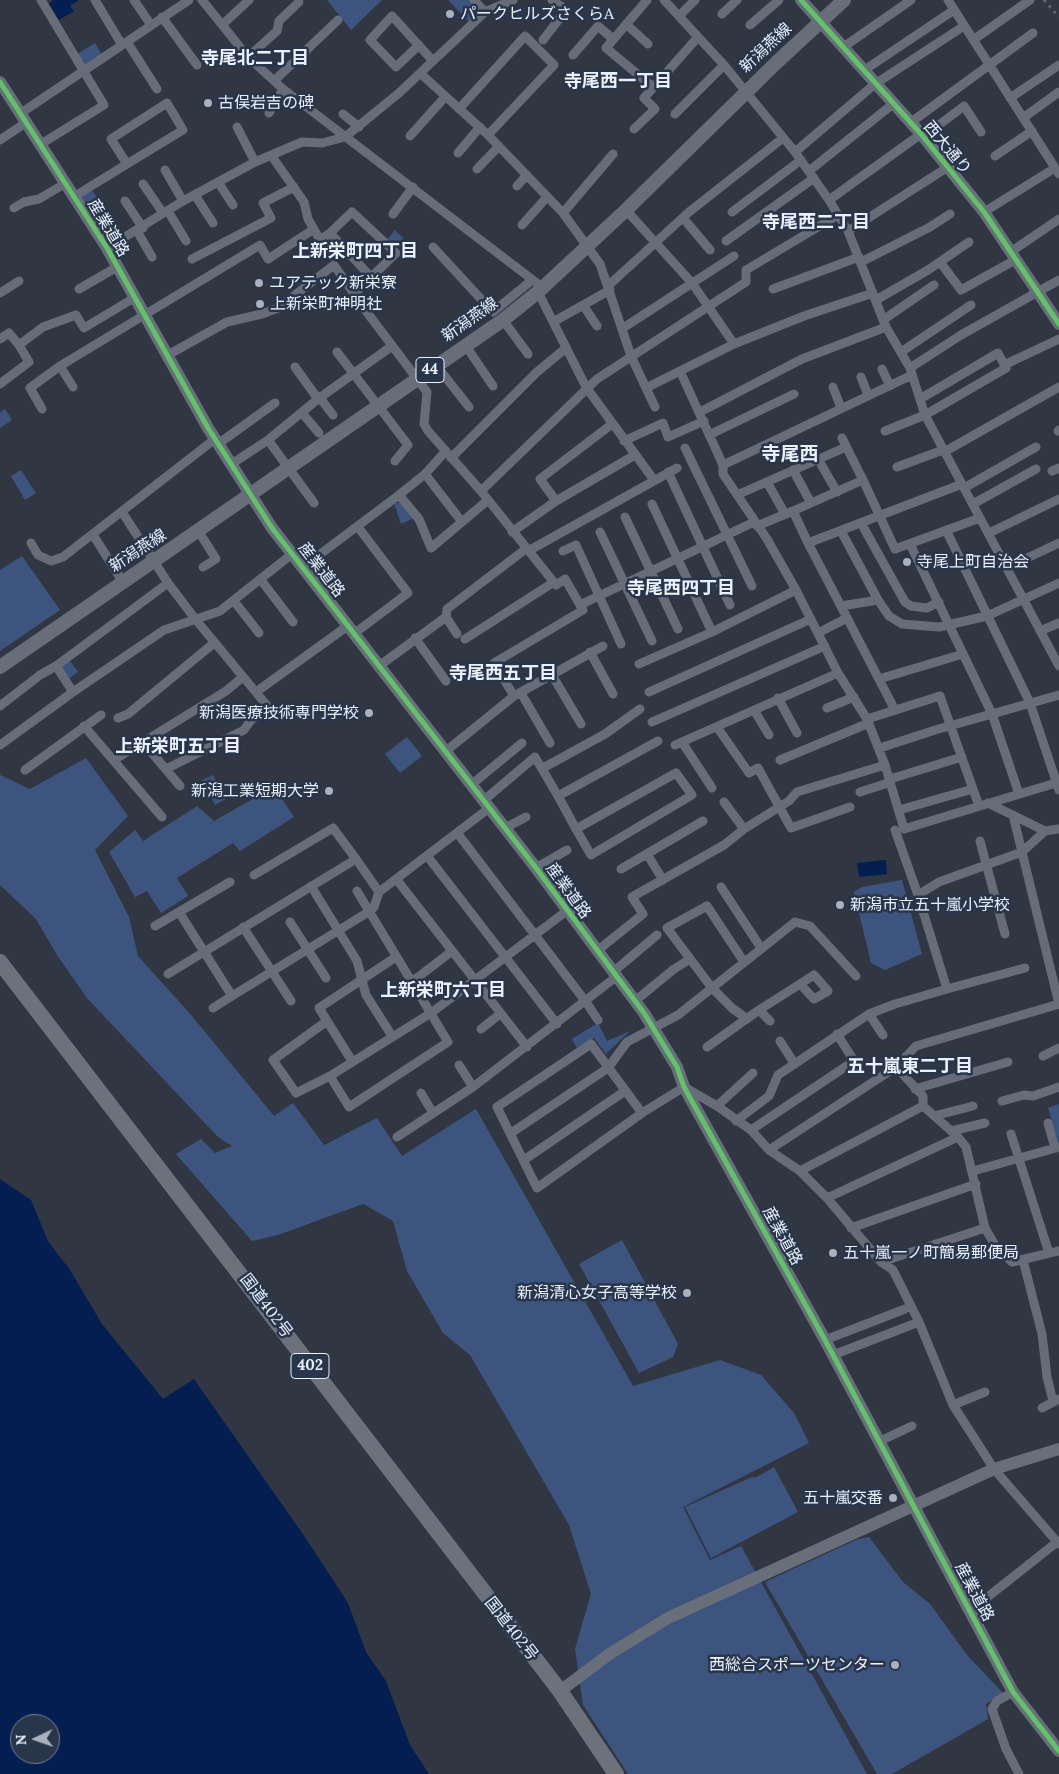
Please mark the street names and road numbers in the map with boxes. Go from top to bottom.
street label: 新潟燕線 [736,19,796,77]
street label: 西大通り [919,117,975,179]
street label: 産業道路 [83,196,133,260]
street label: 新潟燕線 [438,294,502,346]
road number: 44 [416,358,444,382]
street label: 新潟燕線 [106,526,170,576]
street label: 産業道路 [294,539,348,601]
street label: 産業道路 [541,859,595,923]
street label: 産業道路 [758,1203,806,1269]
street label: 国道402号 [236,1270,296,1342]
road number: 402 [291,1354,329,1378]
street label: 産業道路 [951,1559,997,1625]
street label: 国道402号 [480,1594,542,1664]

